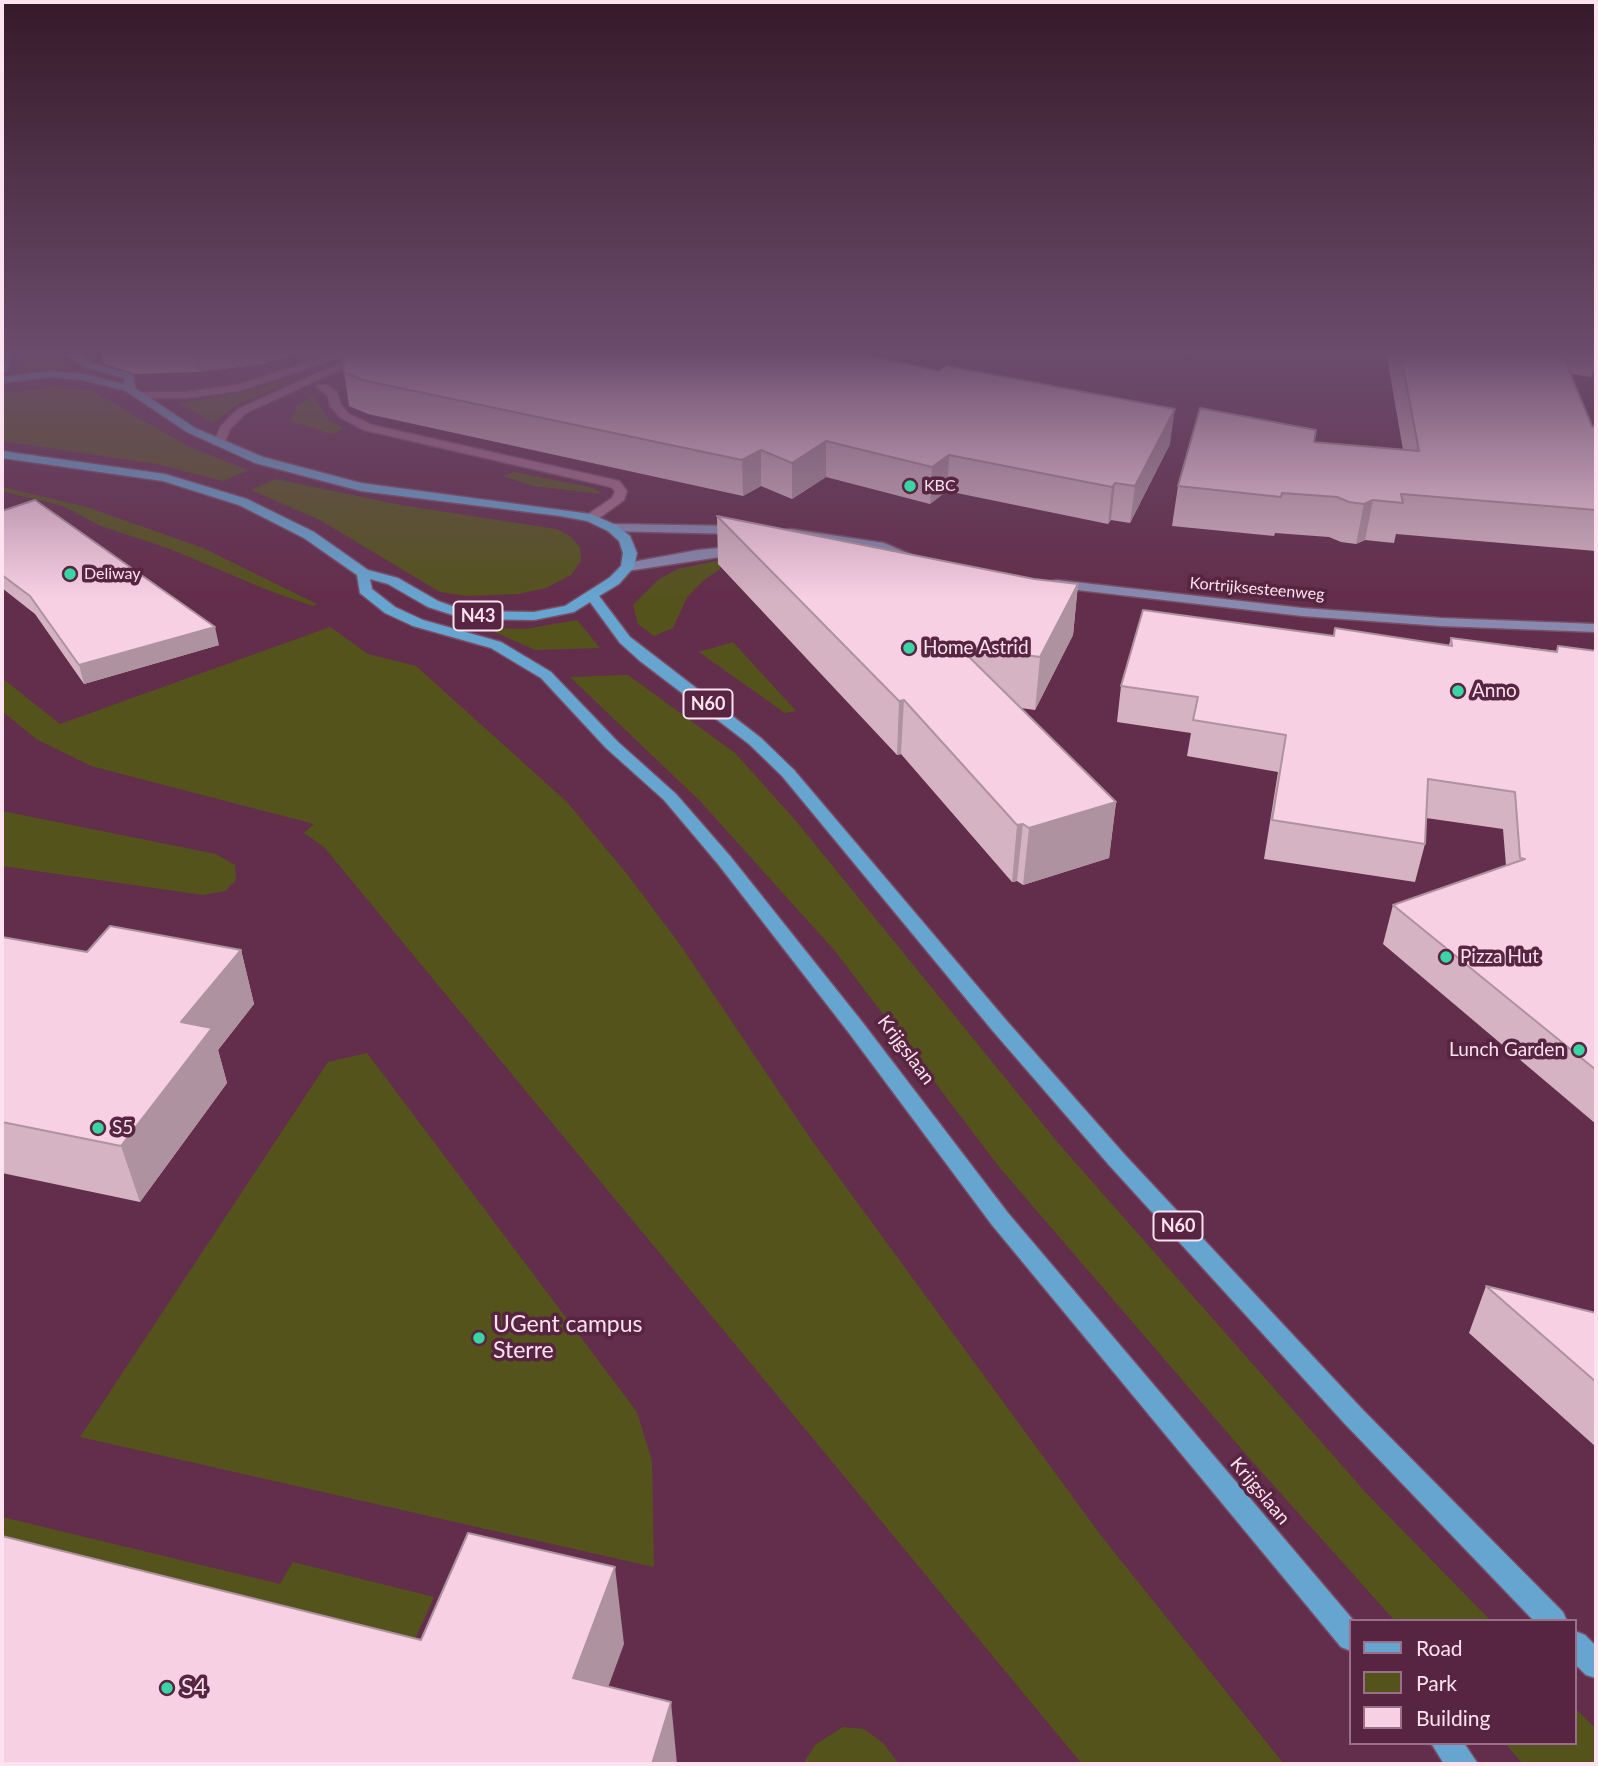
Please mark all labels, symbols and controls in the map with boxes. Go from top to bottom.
place label: KBC [924,476,956,496]
marker: KBC [902,478,918,494]
place label: Deliway [84,564,141,584]
marker: Deliway [62,566,78,582]
street label: Kortrijksesteenweg [1189,574,1325,604]
road number: N43 [454,602,503,630]
place label: Home Astrid [923,637,1029,659]
marker: Home Astrid [901,640,917,656]
place label: Anno [1472,680,1517,702]
marker: Anno [1450,683,1466,699]
road number: N60 [684,690,732,718]
place label: Pizza Hut [1460,946,1539,968]
marker: Pizza Hut [1438,949,1454,965]
street label: Krijgslaan [873,1011,939,1089]
place label: Lunch Garden [1449,1039,1565,1061]
marker: Lunch Garden [1571,1042,1587,1058]
place label: S5 [112,1117,133,1139]
marker: S5 [90,1120,106,1136]
road number: N60 [1154,1212,1202,1240]
place label: UGent campus Sterre [493,1311,643,1365]
marker: UGent campus Sterre [471,1330,487,1346]
street label: Krijgslaan [1225,1453,1295,1529]
legend [1350,1619,1577,1745]
text: Road [1416,1635,1463,1660]
text: Park [1416,1670,1457,1695]
place label: S4 [181,1674,207,1702]
marker: S4 [159,1680,175,1696]
text: Building [1416,1705,1491,1730]

